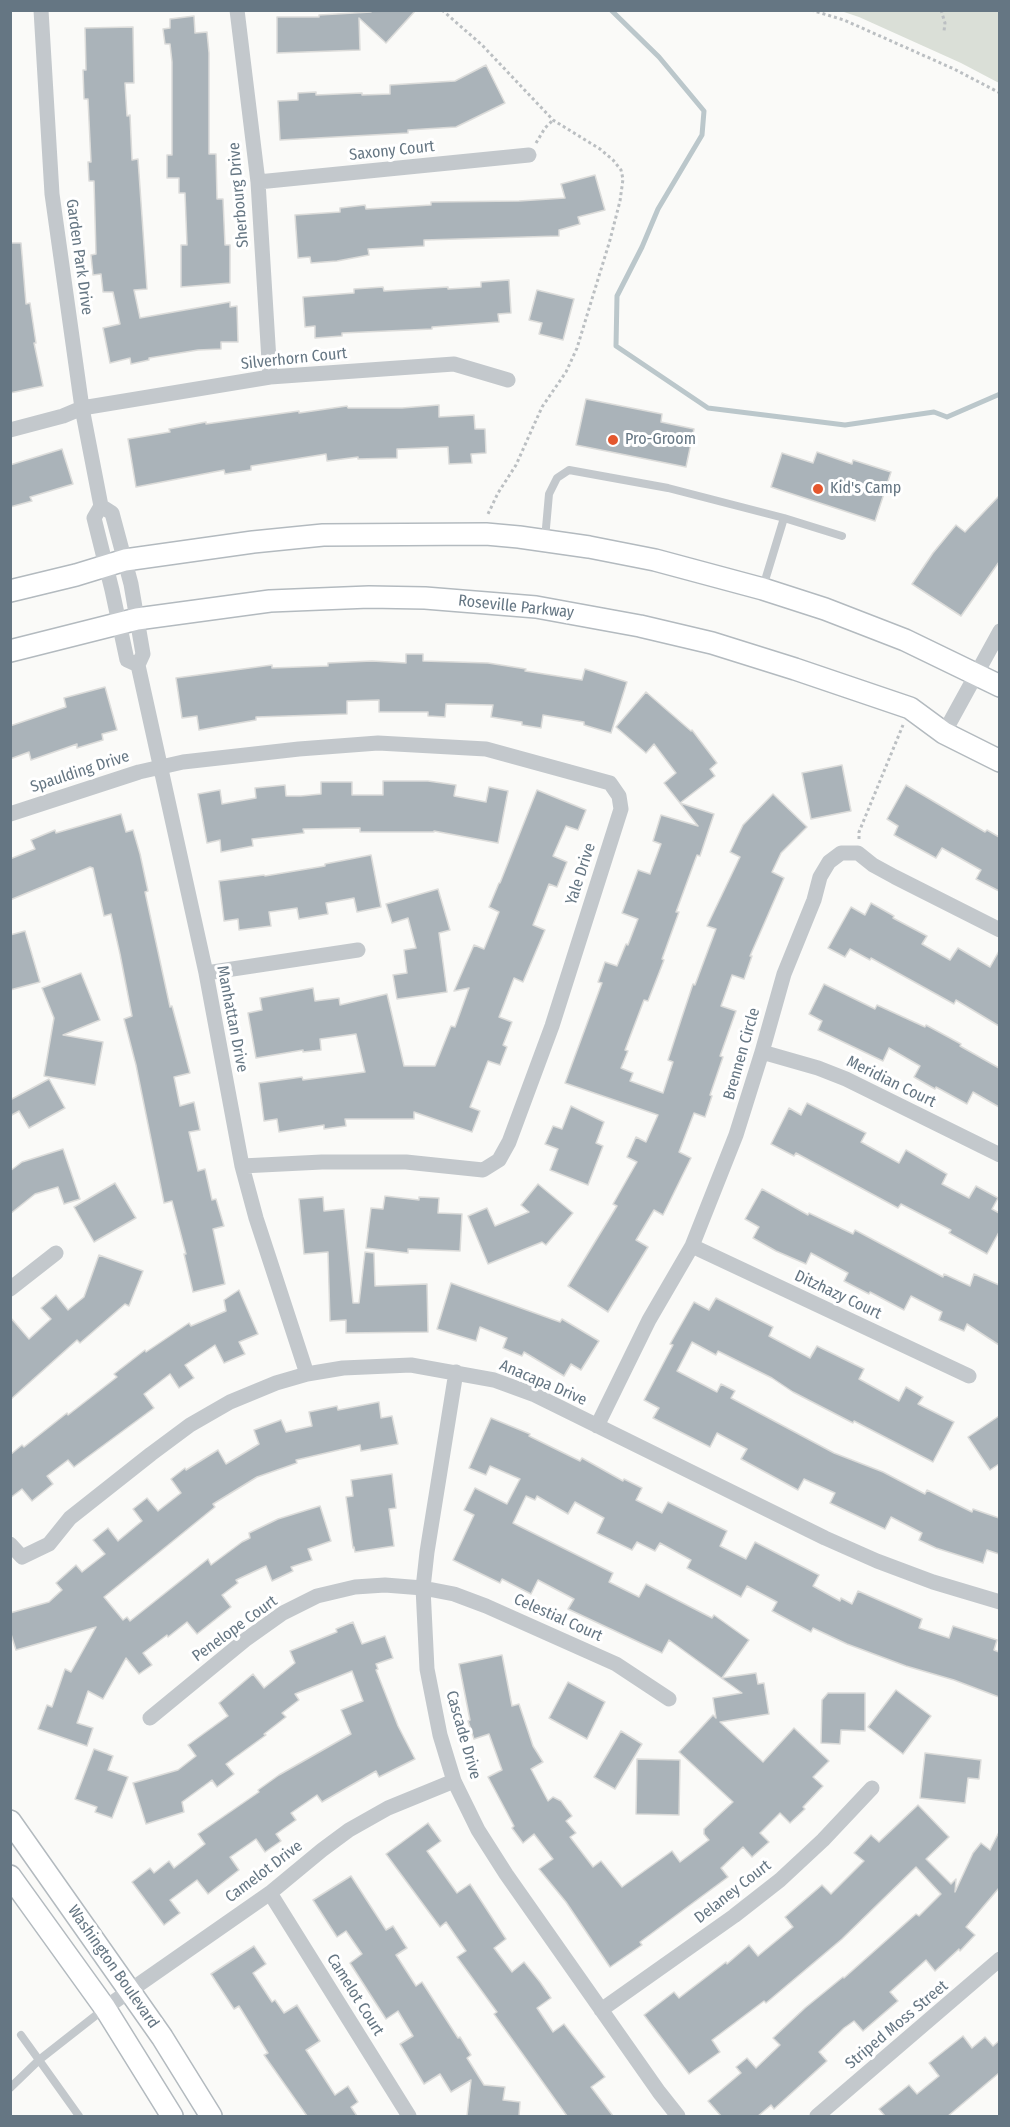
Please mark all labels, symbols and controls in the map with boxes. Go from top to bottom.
street label: Saxony Court [348,137,436,165]
street label: Sherbourg Drive [225,142,253,248]
street label: Garden Park Drive [61,198,97,316]
street label: Silverhorn Court [240,344,348,374]
place label: Pro-Groom [625,430,696,450]
marker: Pro-Groom [606,433,620,447]
place label: Kid's Camp [830,479,901,499]
marker: Kid's Camp [811,482,825,496]
street label: Roseville Parkway [457,591,575,623]
street label: Spaulding Drive [28,747,132,797]
street label: Yale Drive [562,841,600,907]
street label: Manhattan Drive [212,964,252,1074]
street label: Brennen Circle [720,1006,764,1102]
street label: Meridian Court [843,1052,939,1112]
street label: Ditzhazy Court [791,1266,885,1324]
street label: Anacapa Drive [496,1356,590,1410]
street label: Celestial Court [511,1590,605,1646]
street label: Penelope Court [189,1592,281,1666]
street label: Cascade Drive [441,1689,485,1781]
street label: Camelot Drive [222,1837,306,1907]
street label: Delaney Court [691,1856,775,1928]
street label: Washington Boulevard [63,1902,163,2032]
street label: Camelot Court [322,1950,388,2040]
street label: Striped Moss Street [842,1977,952,2073]

